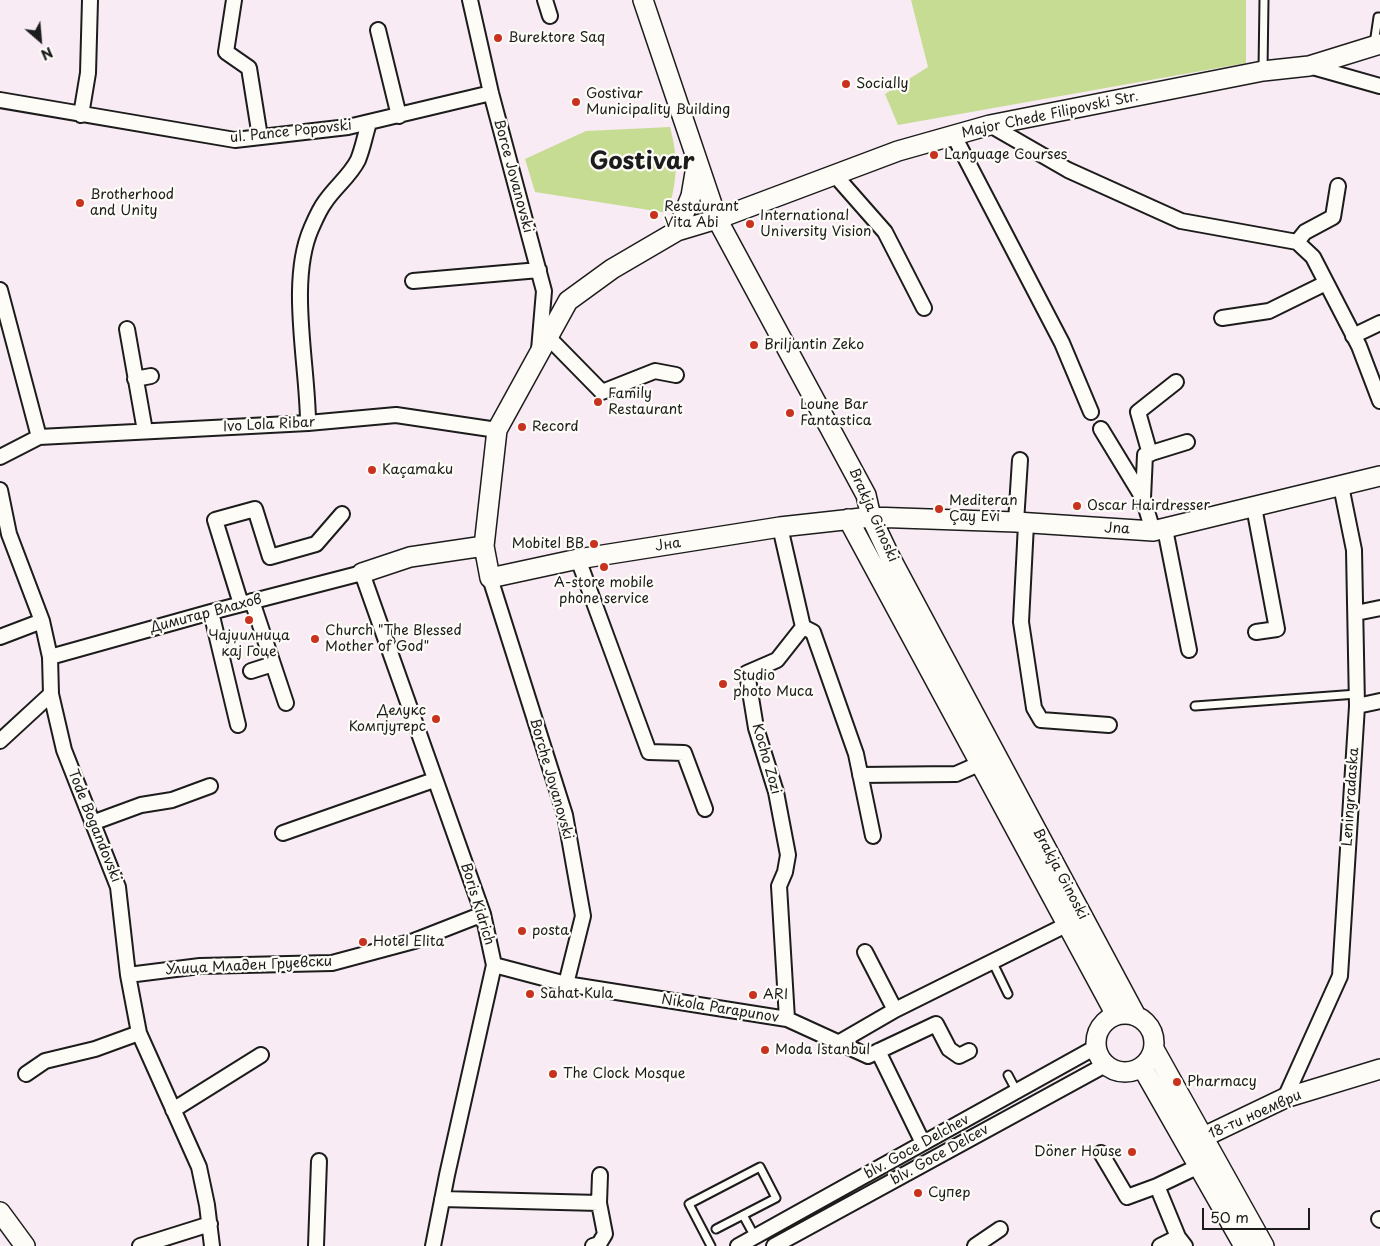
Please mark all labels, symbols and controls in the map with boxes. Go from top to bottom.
north arrow [15,15,65,65]
place label: Burektore Saq [508,30,605,46]
marker: Burektore Saq [492,32,504,44]
text: N [37,42,57,66]
place label: Socially [856,76,909,92]
marker: Socially [840,78,852,90]
place label: Gostivar Municipality Building [586,86,730,118]
street label: Major Chede Filipovski Str. [960,88,1140,142]
marker: Gostivar Municipality Building [570,96,582,108]
street label: ul. Pance Popovski [229,117,353,147]
street label: Borce Jovanovski [490,117,536,235]
place label: Language Courses [944,147,1067,163]
district label: Gostivar [589,148,695,176]
marker: Language Courses [928,149,940,161]
place label: Brotherhood and Unity [90,187,174,220]
marker: Brotherhood and Unity [74,197,86,209]
place label: Restaurant Vita Abi [664,199,739,232]
place label: International University Vision [760,208,872,240]
marker: Restaurant Vita Abi [648,209,660,221]
marker: International University Vision [744,218,756,230]
place label: Briljantin Zeko [764,337,864,353]
marker: Briljantin Zeko [748,339,760,351]
place label: Family Restaurant [608,386,683,418]
marker: Family Restaurant [592,396,604,408]
place label: Loune Bar Fantastica [800,397,872,430]
marker: Loune Bar Fantastica [784,407,796,419]
street label: Ivo Lola Ribar [222,414,316,436]
place label: Record [532,419,579,435]
marker: Record [516,421,528,433]
place label: Kaçamaku [382,462,453,478]
marker: Kaçamaku [366,464,378,476]
street label: Brakja Ginoski [845,465,901,565]
place label: Mediteran Çay Evi [949,493,1018,526]
place label: Oscar Hairdresser [1087,498,1210,514]
marker: Oscar Hairdresser [1071,500,1083,512]
marker: Mediteran Çay Evi [933,503,945,515]
street label: Jna [1104,520,1130,538]
street label: Јна [654,535,682,555]
place label: Mobitel BB [512,536,584,552]
marker: Mobitel BB [588,538,600,550]
marker: A-store mobile phone service [598,561,610,573]
place label: A-store mobile phone service [554,575,654,608]
street label: Димитар Влахов [148,591,264,637]
marker: Чајџилница кај Гоце [243,614,255,626]
place label: Church "Тhe Blessed Mother of God" [325,623,462,656]
place label: Чајџилница кај Гоце [208,628,290,660]
marker: Church "Тhe Blessed Mother of God" [309,633,321,645]
place label: Studio photo Muca [733,668,813,700]
marker: Studio photo Muca [717,678,729,690]
place label: Делукс Компјутерс [349,703,426,736]
marker: Делукс Компјутерс [430,713,442,725]
street label: Borche Jovanovski [526,716,576,842]
street label: Kocho Zozi [748,722,784,796]
street label: Leningradaska [1339,747,1363,847]
street label: Tode Bogandovski [64,767,124,885]
street label: Brakja Ginoski [1029,825,1091,923]
street label: Boris Kidrich [457,861,497,947]
place label: posta [532,923,569,939]
marker: posta [516,925,528,937]
place label: Hotel Elita [373,934,444,950]
marker: Hotel Elita [357,936,369,948]
street label: Улица Младен Груевски [165,953,333,979]
place label: Sahat Kula [540,986,613,1002]
place label: ARI [763,987,788,1003]
marker: Sahat Kula [524,988,536,1000]
marker: ARI [747,989,759,1001]
street label: Nikola Parapunov [660,991,780,1027]
place label: Moda Istanbul [775,1042,870,1058]
marker: Moda Istanbul [759,1044,771,1056]
place label: The Clock Mosque [563,1066,685,1082]
marker: The Clock Mosque [547,1068,559,1080]
place label: Pharmacy [1187,1074,1257,1090]
marker: Pharmacy [1171,1076,1183,1088]
street label: 18-ти ноември [1206,1087,1304,1143]
street label: blv. Goce Delchev [862,1111,972,1183]
street label: blv. Goce Delcev [888,1121,992,1189]
place label: Döner House [1034,1144,1122,1160]
marker: Döner House [1126,1146,1138,1158]
place label: Супер [928,1185,970,1201]
marker: Супер [912,1187,924,1199]
scale bar [1205,1198,1312,1230]
text: 50 m [1210,1205,1249,1228]

